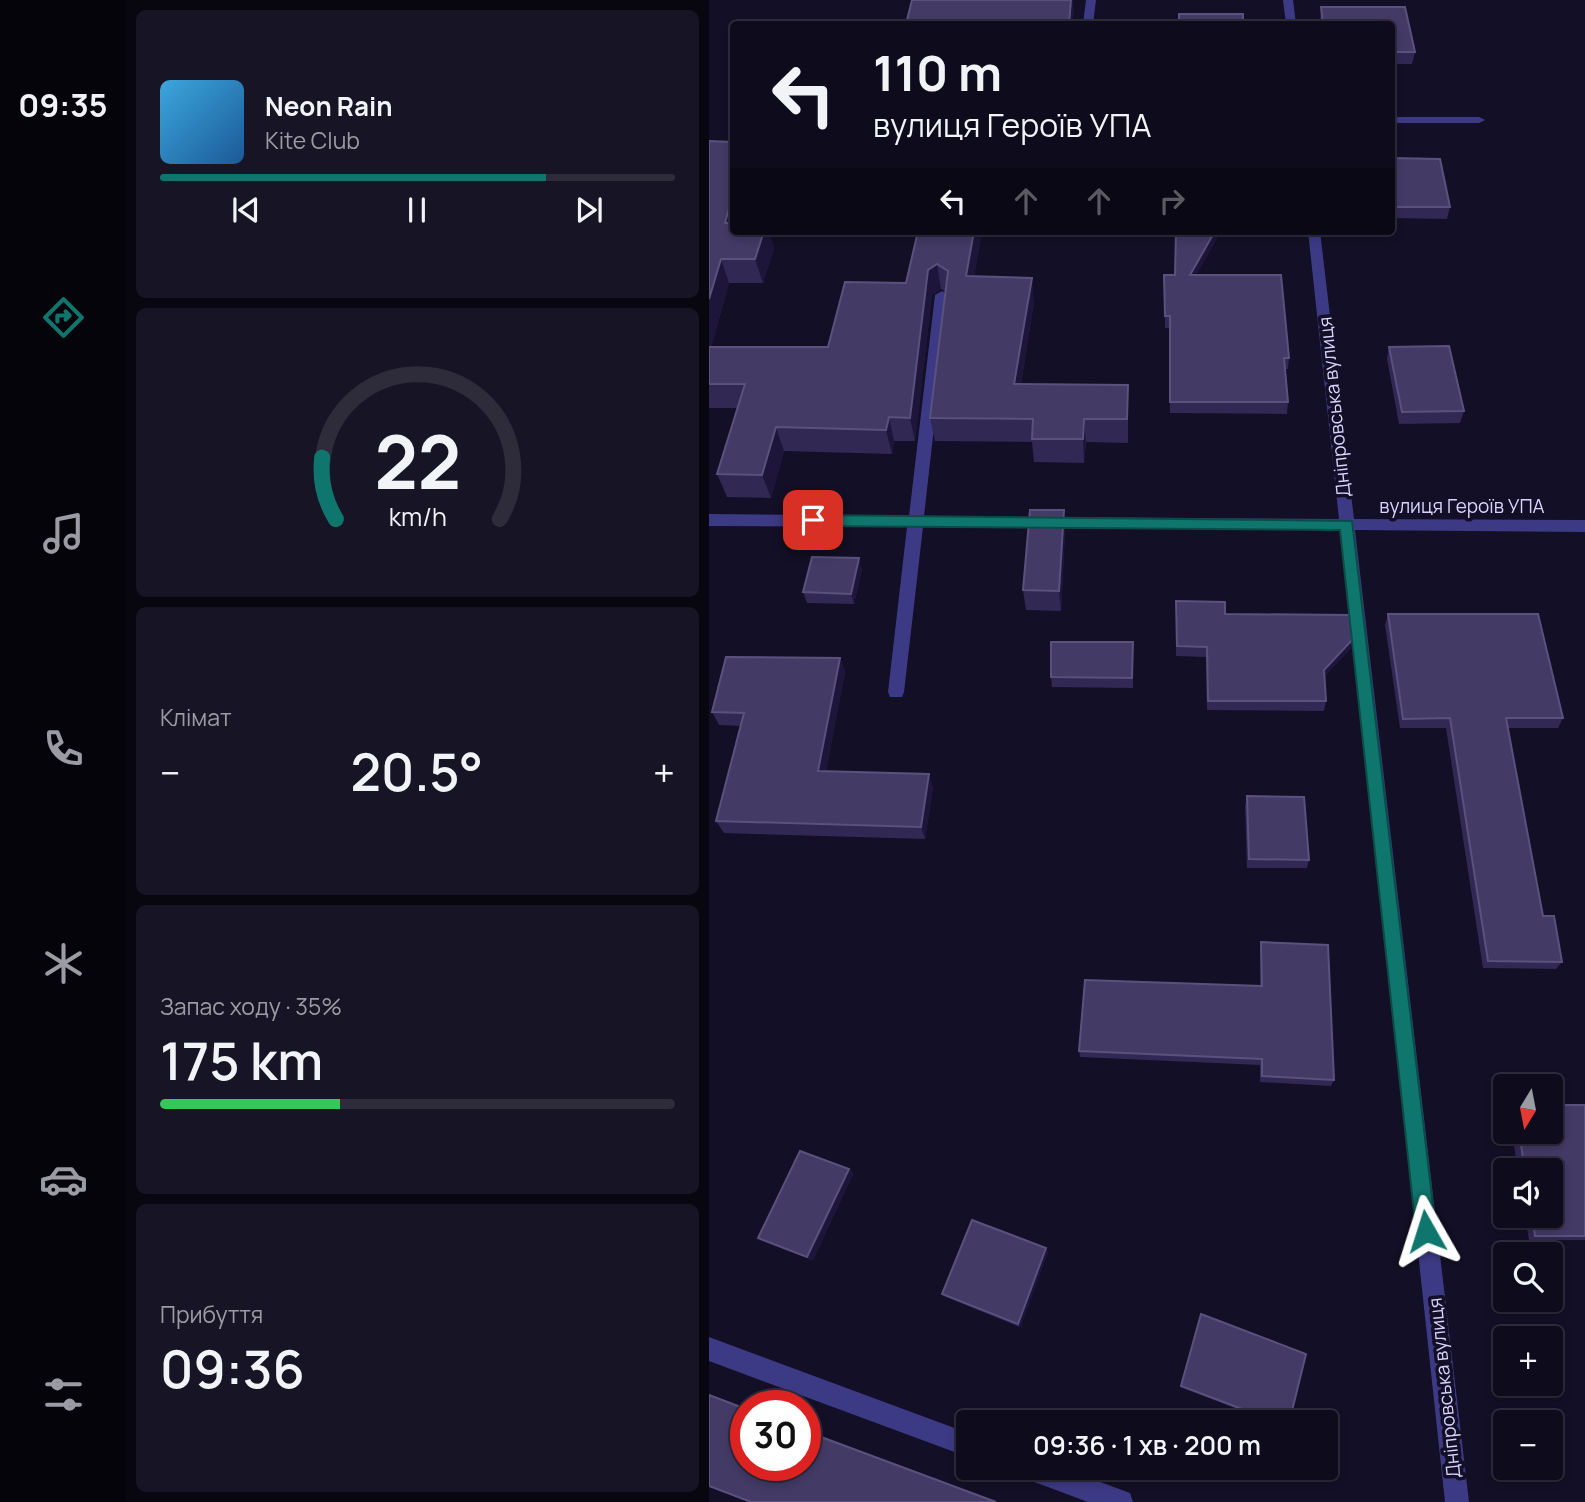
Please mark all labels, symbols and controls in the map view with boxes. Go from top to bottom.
text: 110 m [873,39,1002,106]
icon: left [758,49,849,140]
text: 09:35 [18,83,108,127]
text: Neon Rain [265,88,393,124]
text: вулиця Героїв УПА [873,103,1151,147]
text: Kite Club [265,124,360,156]
icon: left [934,182,972,220]
icon: ahead [1007,182,1045,220]
icon: ahead [1080,182,1118,220]
icon: right [1153,182,1191,220]
icon: previous [227,191,265,229]
icon: pause [398,191,436,229]
icon: next [570,191,608,229]
icon: directions [39,293,88,342]
street label: Дніпровська вулиця [1312,315,1356,499]
text: 22 [374,411,461,511]
pin [783,490,843,550]
street label: вулиця Героїв УПА [1379,493,1545,519]
text: km/h [388,498,447,533]
icon: arrive [794,501,832,539]
icon: music [39,509,88,558]
text: Клімат [160,701,232,733]
icon: phone [39,724,88,773]
text: 20.5° [351,736,483,807]
text: − [160,746,181,798]
text: + [653,746,675,798]
icon: climate [39,939,88,988]
text: Запас ходу · 35% [160,990,342,1022]
text: 175 km [160,1025,323,1096]
north arrow [1493,1074,1563,1144]
map controls [1493,1074,1563,1480]
icon: car [39,1155,88,1204]
button: sound [1493,1158,1563,1228]
position arrow [1389,1194,1463,1268]
button: search [1493,1242,1563,1312]
street label: Дніпровська вулиця [1422,1296,1466,1480]
text: Прибуття [160,1298,263,1330]
button: + [1493,1326,1563,1396]
text: 09:36 [160,1333,305,1404]
icon: filters [39,1370,88,1419]
speed limit sign: 30 [730,1390,821,1481]
button: − [1493,1410,1563,1480]
text: 09:36 · 1 хв · 200 m [1033,1427,1261,1463]

